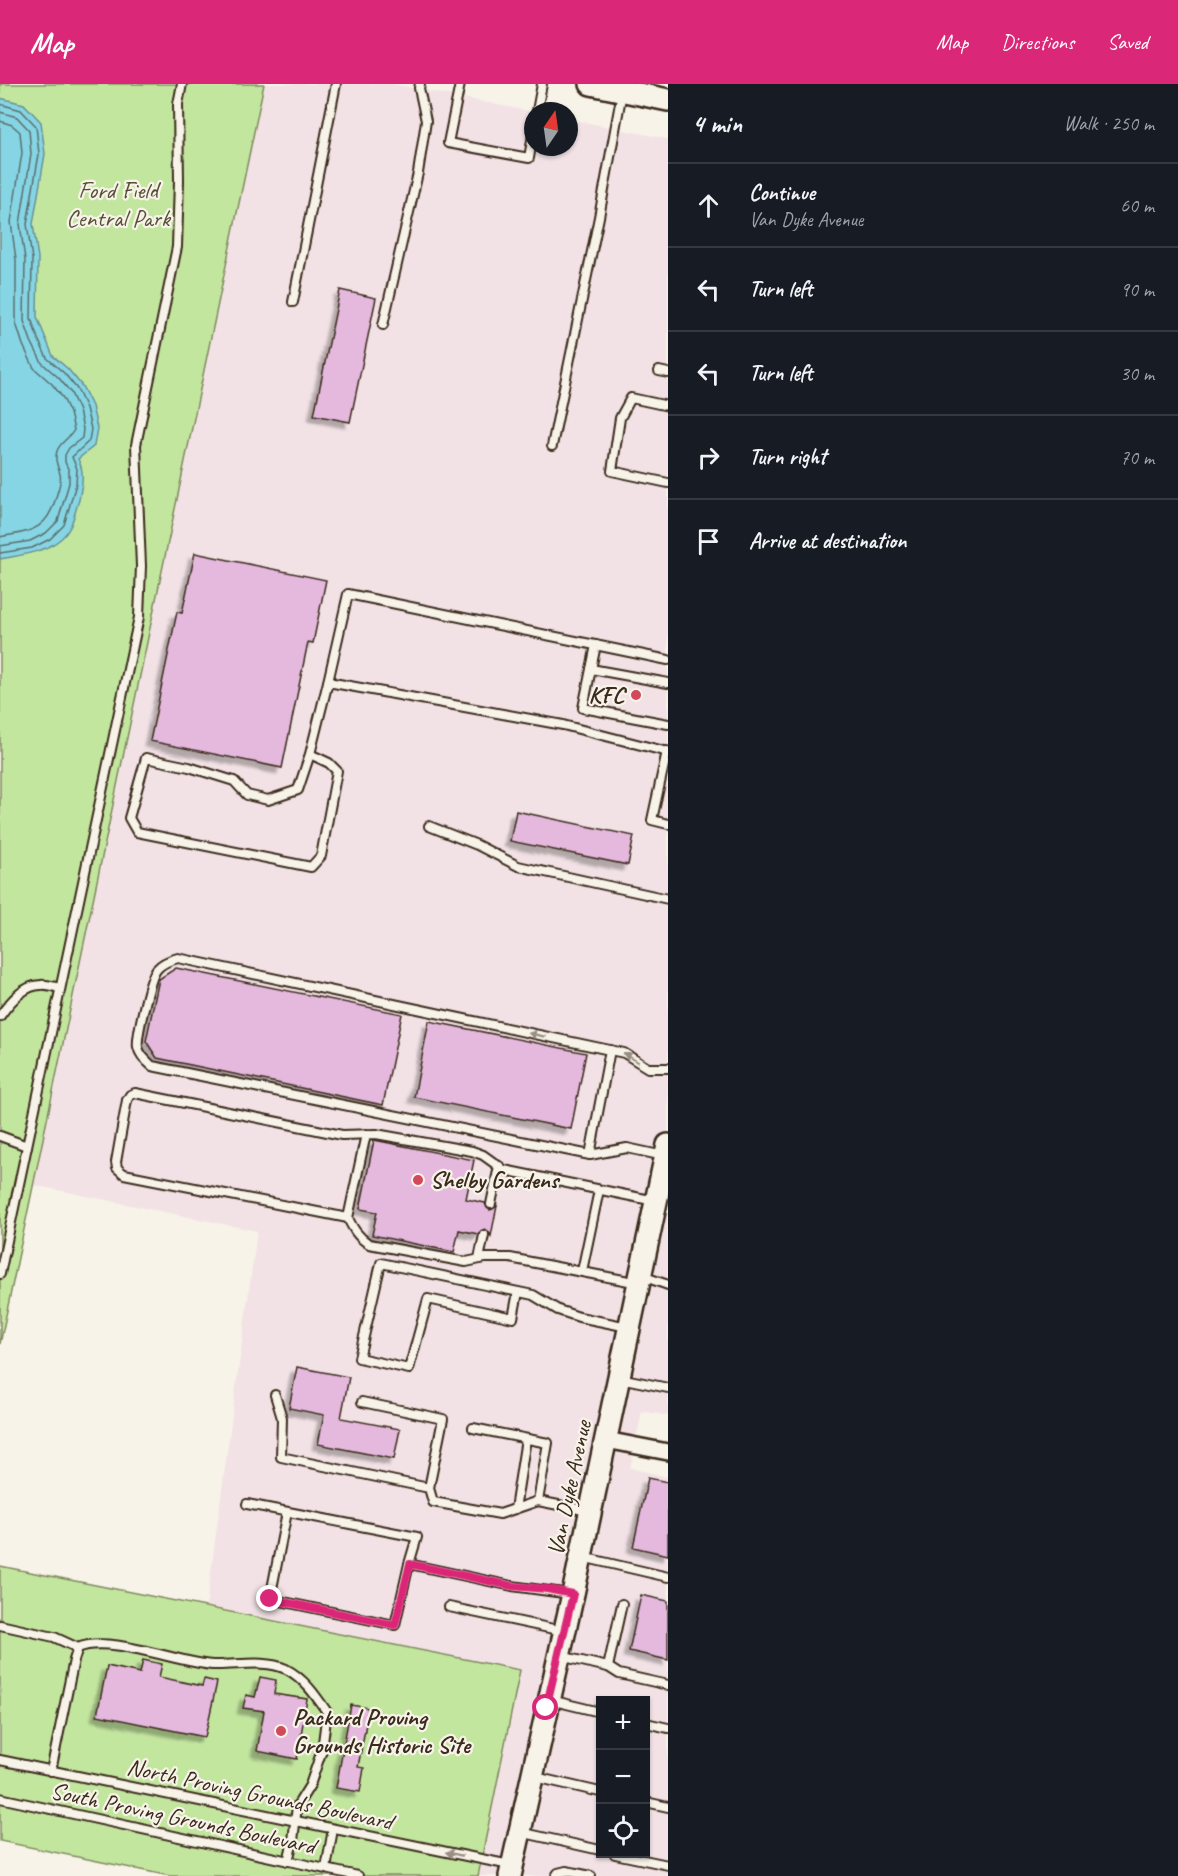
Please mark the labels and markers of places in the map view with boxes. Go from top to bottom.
place label: KFC [588,680,627,710]
marker: KFC [629,688,643,702]
place label: Shelby Gardens [430,1165,561,1195]
marker: Shelby Gardens [411,1173,425,1187]
place label: Packard Proving Grounds Historic Site [293,1702,472,1760]
marker: Packard Proving Grounds Historic Site [274,1724,288,1738]

